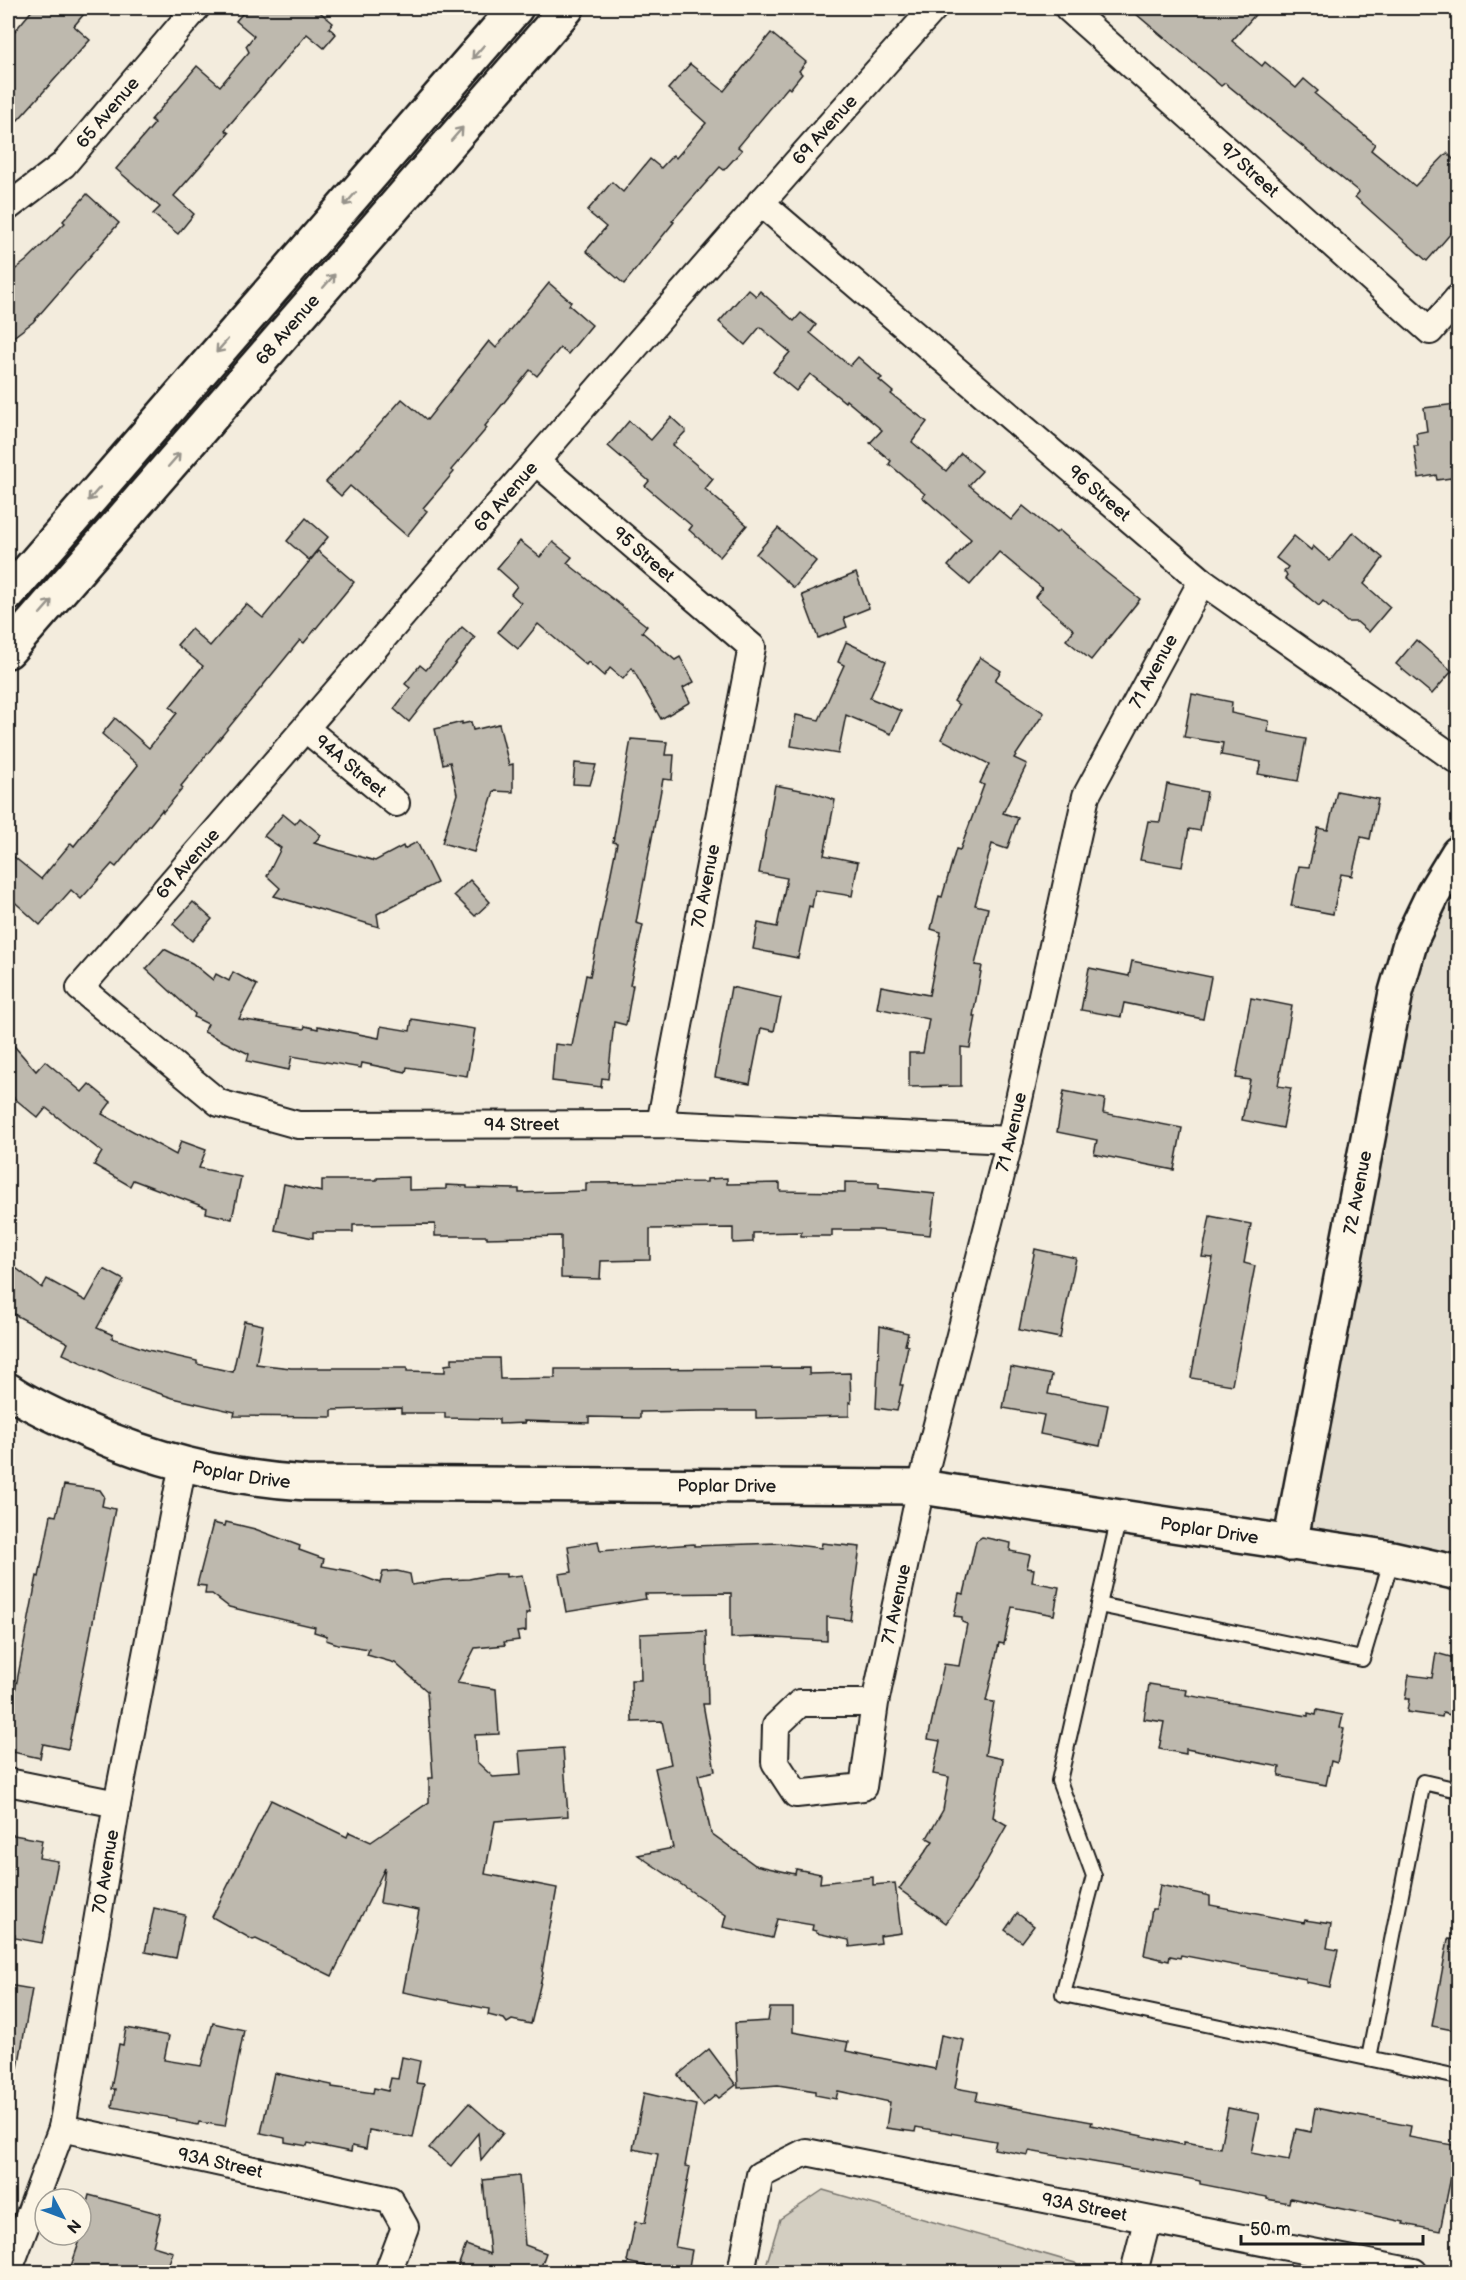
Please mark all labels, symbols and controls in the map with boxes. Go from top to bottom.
one-way arrow [471,44,484,60]
street label: 65 Avenue [71,72,144,152]
street label: 69 Avenue [788,91,862,169]
one-way arrow [451,126,464,142]
street label: 97 Street [1215,138,1284,202]
one-way arrow [343,191,357,206]
one-way arrow [323,273,336,289]
street label: 68 Avenue [251,290,324,369]
one-way arrow [215,338,229,353]
one-way arrow [167,453,181,468]
street label: 69 Avenue [470,457,543,537]
street label: 96 Street [1064,460,1135,526]
one-way arrow [88,486,101,502]
street label: 95 Street [609,522,679,587]
one-way arrow [39,600,53,615]
street label: 71 Avenue [1125,630,1182,712]
street label: 94A Street [311,730,391,802]
street label: 69 Avenue [152,824,225,904]
street label: 70 Avenue [688,842,724,930]
street label: 71 Avenue [992,1090,1031,1174]
street label: 94 Street [484,1114,560,1135]
street label: 72 Avenue [1339,1148,1376,1236]
street label: Poplar Drive [190,1456,292,1492]
street label: Poplar Drive [677,1475,777,1497]
street label: Poplar Drive [1159,1513,1260,1548]
street label: 71 Avenue [877,1562,915,1646]
street label: 70 Avenue [88,1828,123,1915]
street label: 93A Street [176,2143,265,2182]
north arrow [33,2187,93,2247]
street label: 93A Street [1040,2188,1129,2226]
scale bar [1241,2208,1422,2246]
text: N [62,2215,84,2237]
text: 50 m [1250,2219,1291,2240]

